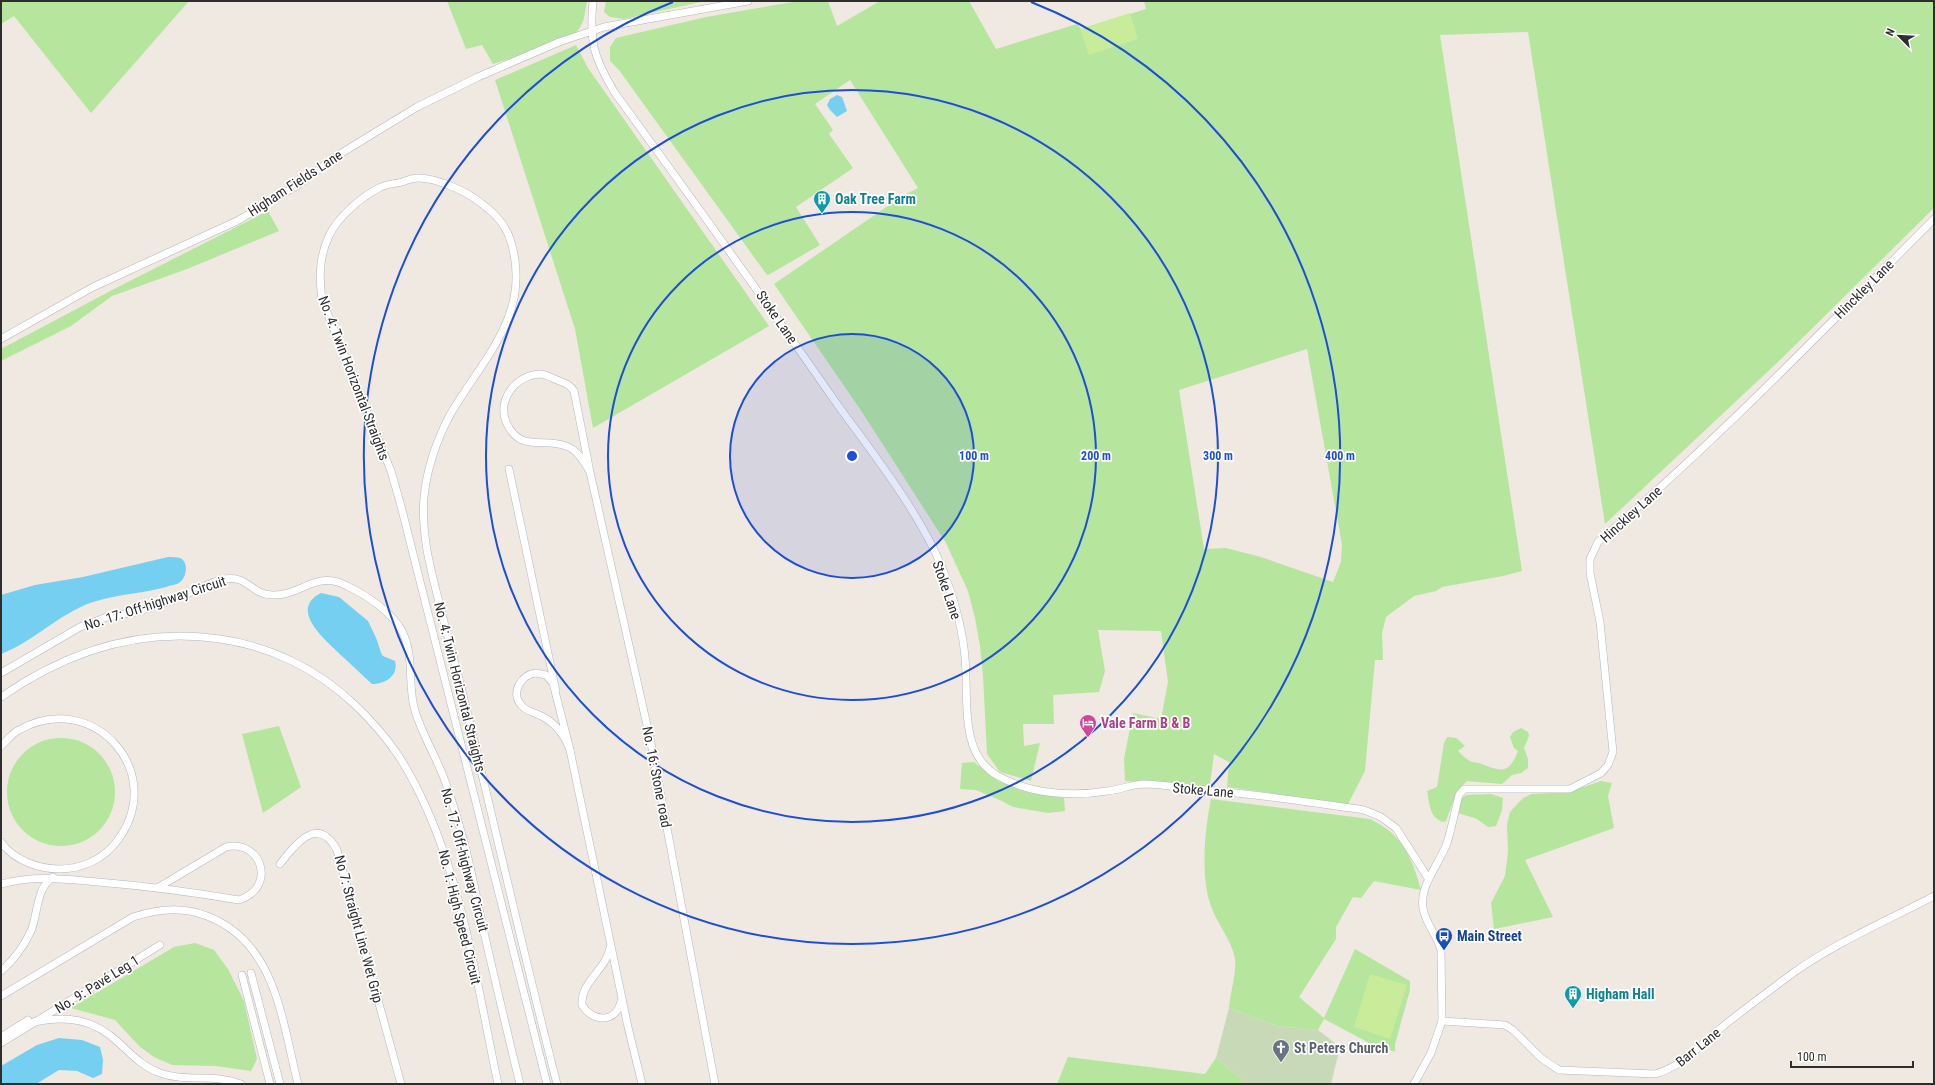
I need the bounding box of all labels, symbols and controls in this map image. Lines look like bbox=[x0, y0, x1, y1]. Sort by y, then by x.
north arrow bbox=[1879, 16, 1919, 56]
text: N bbox=[1883, 26, 1898, 38]
street label: Higham Fields Lane bbox=[245, 146, 345, 219]
building icon: Oak Tree Farm bbox=[812, 189, 832, 214]
place label: Oak Tree Farm bbox=[835, 191, 916, 207]
street label: Hinckley Lane bbox=[1831, 256, 1897, 322]
street label: Stoke Lane bbox=[753, 287, 801, 347]
street label: No. 4: Twin Horizontal Straights bbox=[315, 294, 393, 462]
centre of rings bbox=[845, 449, 859, 463]
text: 100 m bbox=[959, 449, 989, 463]
text: 200 m bbox=[1081, 449, 1111, 463]
text: 300 m bbox=[1203, 449, 1233, 463]
text: 400 m bbox=[1325, 449, 1355, 463]
street label: Hinckley Lane bbox=[1597, 482, 1665, 546]
street label: Stoke Lane bbox=[930, 559, 965, 622]
street label: No. 17: Off-highway Circuit bbox=[82, 573, 228, 633]
street label: No. 4: Twin Horizontal Straights bbox=[431, 600, 489, 774]
hotel icon: Vale Farm B & B bbox=[1078, 713, 1098, 738]
place label: Vale Farm B & B bbox=[1101, 715, 1191, 731]
street label: No. 16: Stone road bbox=[639, 725, 675, 829]
street label: Stoke Lane bbox=[1172, 779, 1234, 801]
street label: No. 17: Off-highway Circuit bbox=[438, 786, 492, 934]
street label: No. 1: High Speed Circuit bbox=[436, 848, 484, 986]
street label: No 7: Straight Line Wet Grip bbox=[332, 853, 386, 1005]
bus stop icon: Main Street bbox=[1434, 926, 1454, 951]
place label: Main Street bbox=[1457, 928, 1522, 944]
street label: No. 9: Pavé Leg 1 bbox=[52, 952, 142, 1016]
building icon: Higham Hall bbox=[1563, 984, 1583, 1009]
place label: Higham Hall bbox=[1586, 986, 1655, 1002]
street label: Barr Lane bbox=[1672, 1024, 1724, 1070]
church icon: St Peters Church bbox=[1271, 1038, 1291, 1063]
place label: St Peters Church bbox=[1294, 1040, 1389, 1056]
scale bar bbox=[1791, 1043, 1913, 1069]
text: 100 m bbox=[1797, 1050, 1827, 1064]

